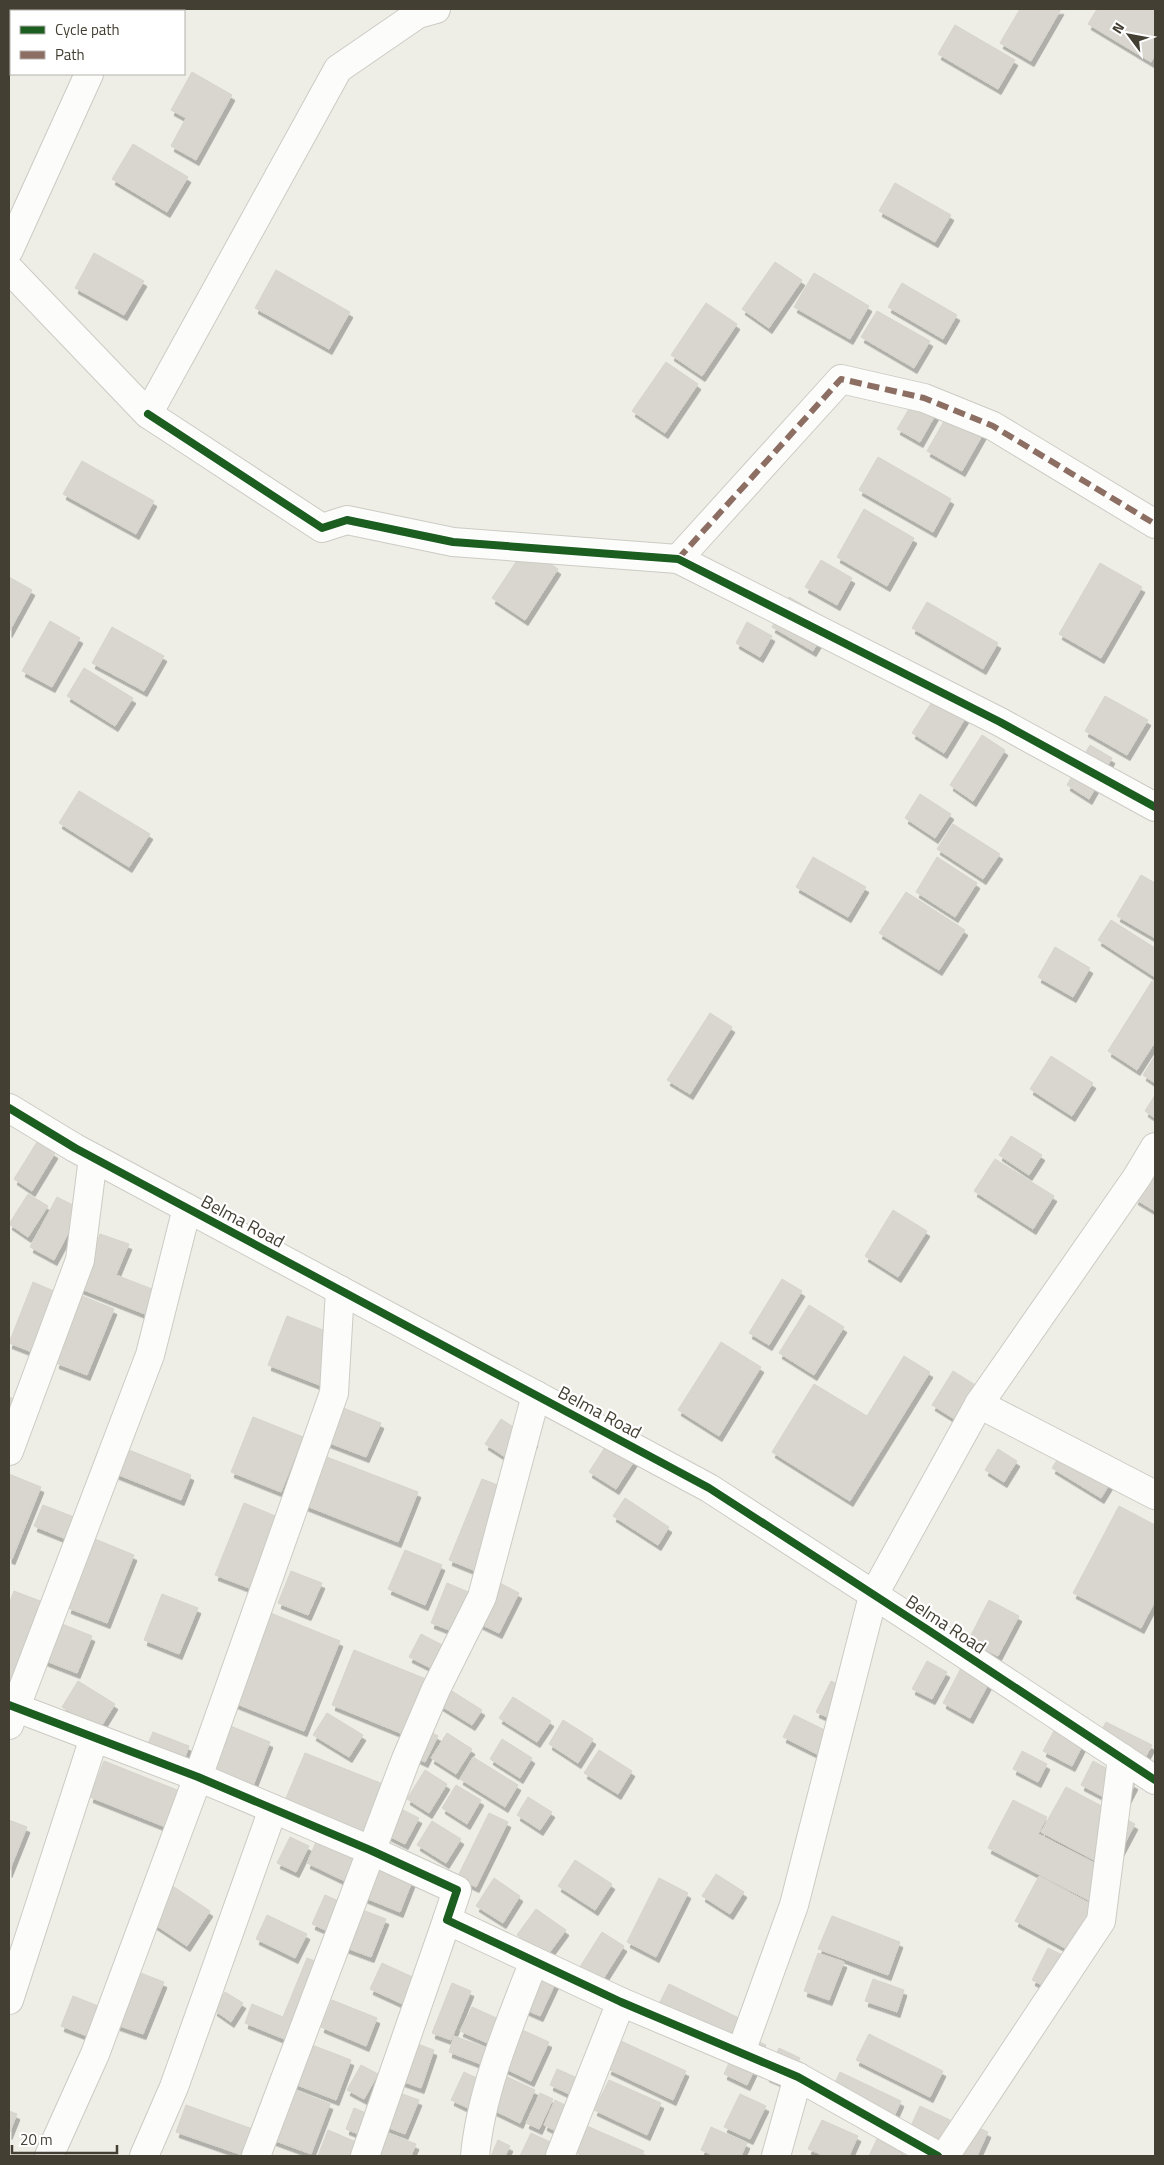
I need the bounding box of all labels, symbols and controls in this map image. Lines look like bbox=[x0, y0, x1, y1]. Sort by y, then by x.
legend bbox=[10, 10, 185, 75]
north arrow bbox=[1104, 10, 1154, 60]
text: Cycle path bbox=[55, 18, 120, 41]
text: N bbox=[1106, 18, 1129, 38]
text: Path bbox=[55, 43, 85, 66]
street label: Belma Road bbox=[196, 1188, 290, 1254]
street label: Belma Road bbox=[553, 1379, 647, 1445]
street label: Belma Road bbox=[900, 1588, 992, 1660]
scale bar bbox=[12, 2122, 118, 2154]
text: 20 m bbox=[20, 2128, 53, 2151]

